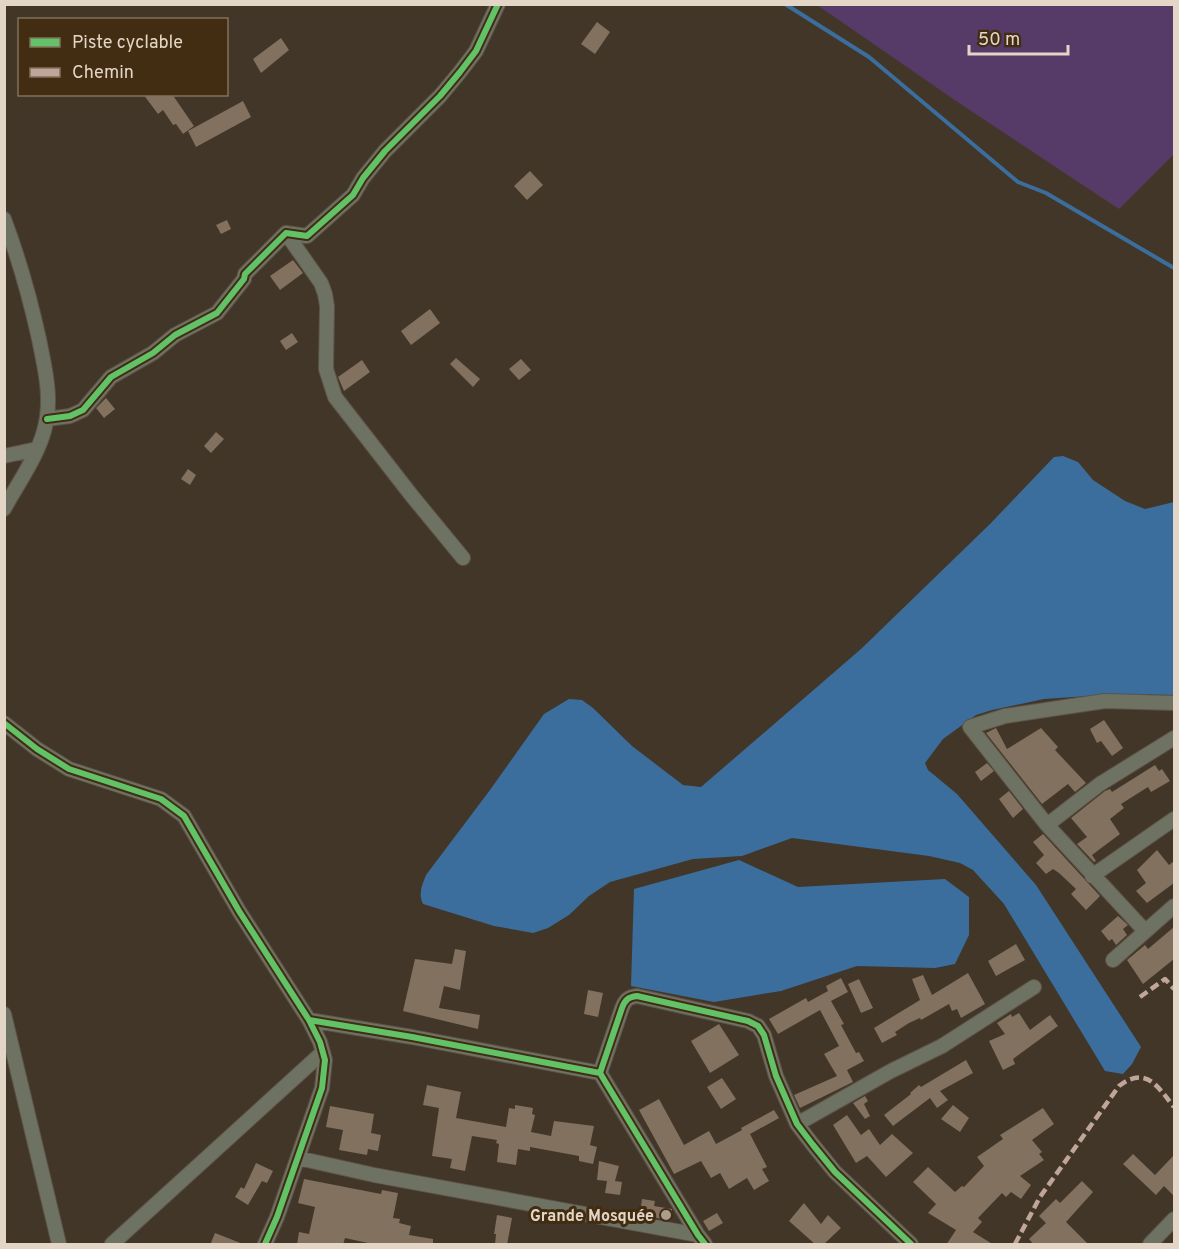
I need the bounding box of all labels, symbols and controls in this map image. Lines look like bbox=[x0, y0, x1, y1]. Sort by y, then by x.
legend bbox=[18, 18, 228, 96]
scale bar bbox=[969, 18, 1068, 56]
text: 50 m bbox=[978, 29, 1020, 52]
text: Piste cyclable bbox=[72, 32, 183, 55]
text: Chemin bbox=[72, 62, 134, 85]
place label: Grande Mosquée bbox=[530, 1207, 654, 1227]
marker: Grande Mosquée bbox=[659, 1208, 673, 1222]

